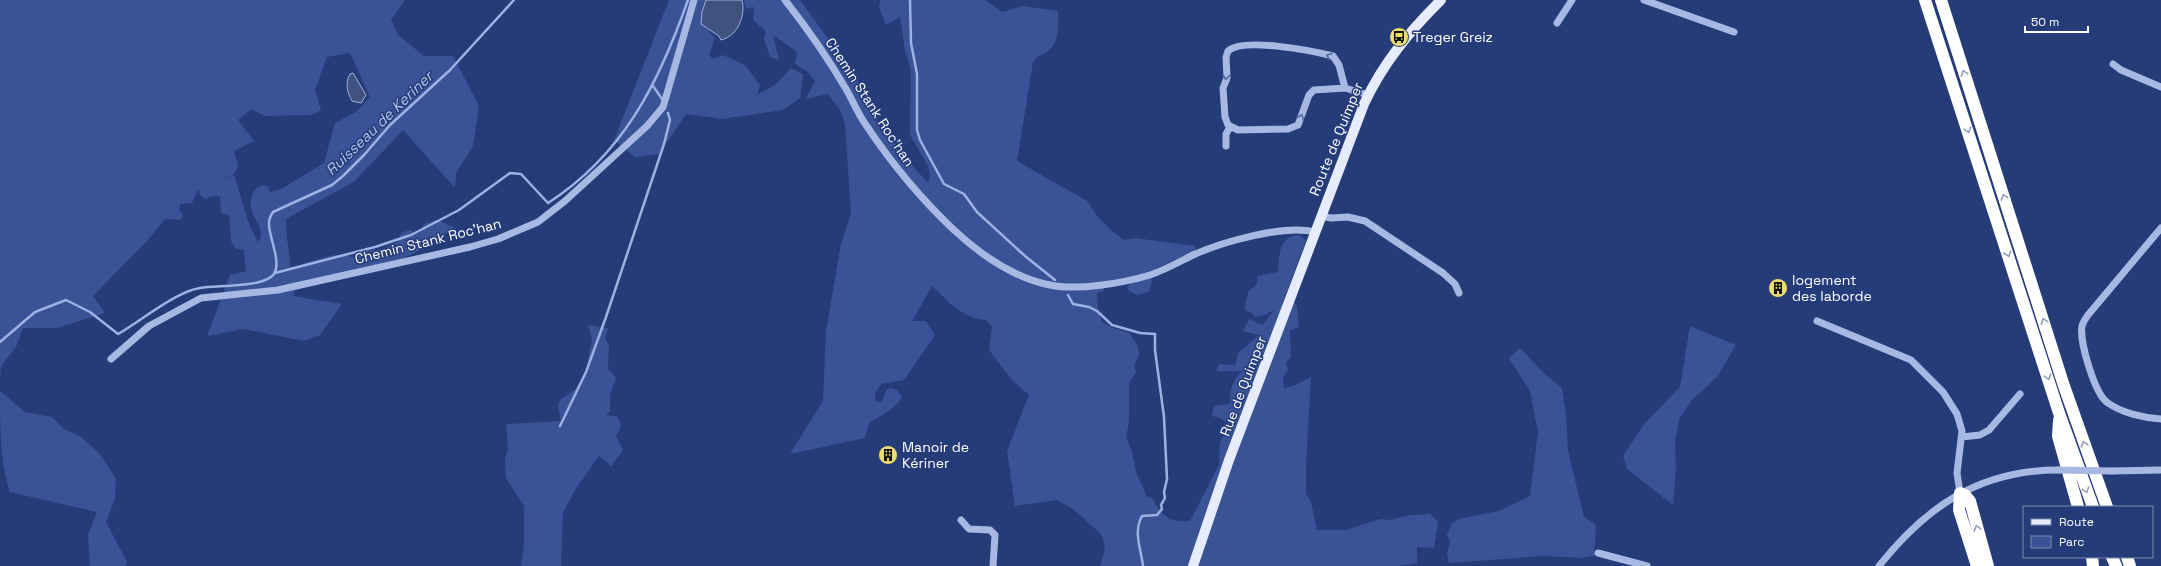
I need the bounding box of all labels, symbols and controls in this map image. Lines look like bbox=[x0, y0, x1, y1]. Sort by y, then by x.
scale bar bbox=[2025, 8, 2088, 34]
text: 50 m bbox=[2031, 14, 2059, 30]
bus stop icon: Treger Greiz bbox=[1388, 26, 1410, 48]
place label: Treger Greiz bbox=[1413, 28, 1493, 46]
street label: Chemin Stank Roc'han bbox=[822, 34, 918, 170]
one-way arrow bbox=[1326, 52, 1333, 60]
water label: Ruisseau de Keriner bbox=[321, 66, 438, 179]
one-way arrow bbox=[1960, 70, 1969, 77]
one-way arrow bbox=[1222, 73, 1231, 80]
street label: Route de Quimper bbox=[1305, 80, 1367, 198]
one-way arrow bbox=[1296, 114, 1304, 121]
one-way arrow bbox=[1963, 126, 1972, 133]
one-way arrow bbox=[2000, 193, 2009, 200]
street label: Chemin Stank Roc'han bbox=[353, 214, 503, 268]
one-way arrow bbox=[2003, 250, 2012, 257]
place label: logement des laborde bbox=[1792, 271, 1872, 305]
building icon: logement des laborde bbox=[1767, 277, 1789, 299]
one-way arrow bbox=[2040, 317, 2048, 324]
street label: Rue de Quimper bbox=[1216, 333, 1270, 439]
one-way arrow bbox=[2043, 374, 2052, 381]
place label: Manoir de Kériner bbox=[902, 438, 969, 472]
one-way arrow bbox=[2080, 441, 2089, 448]
building icon: Manoir de Kériner bbox=[877, 444, 899, 466]
one-way arrow bbox=[2082, 486, 2090, 493]
legend bbox=[2023, 506, 2153, 558]
text: Route bbox=[2059, 514, 2094, 530]
one-way arrow bbox=[1973, 525, 1982, 532]
text: Parc bbox=[2059, 534, 2084, 550]

